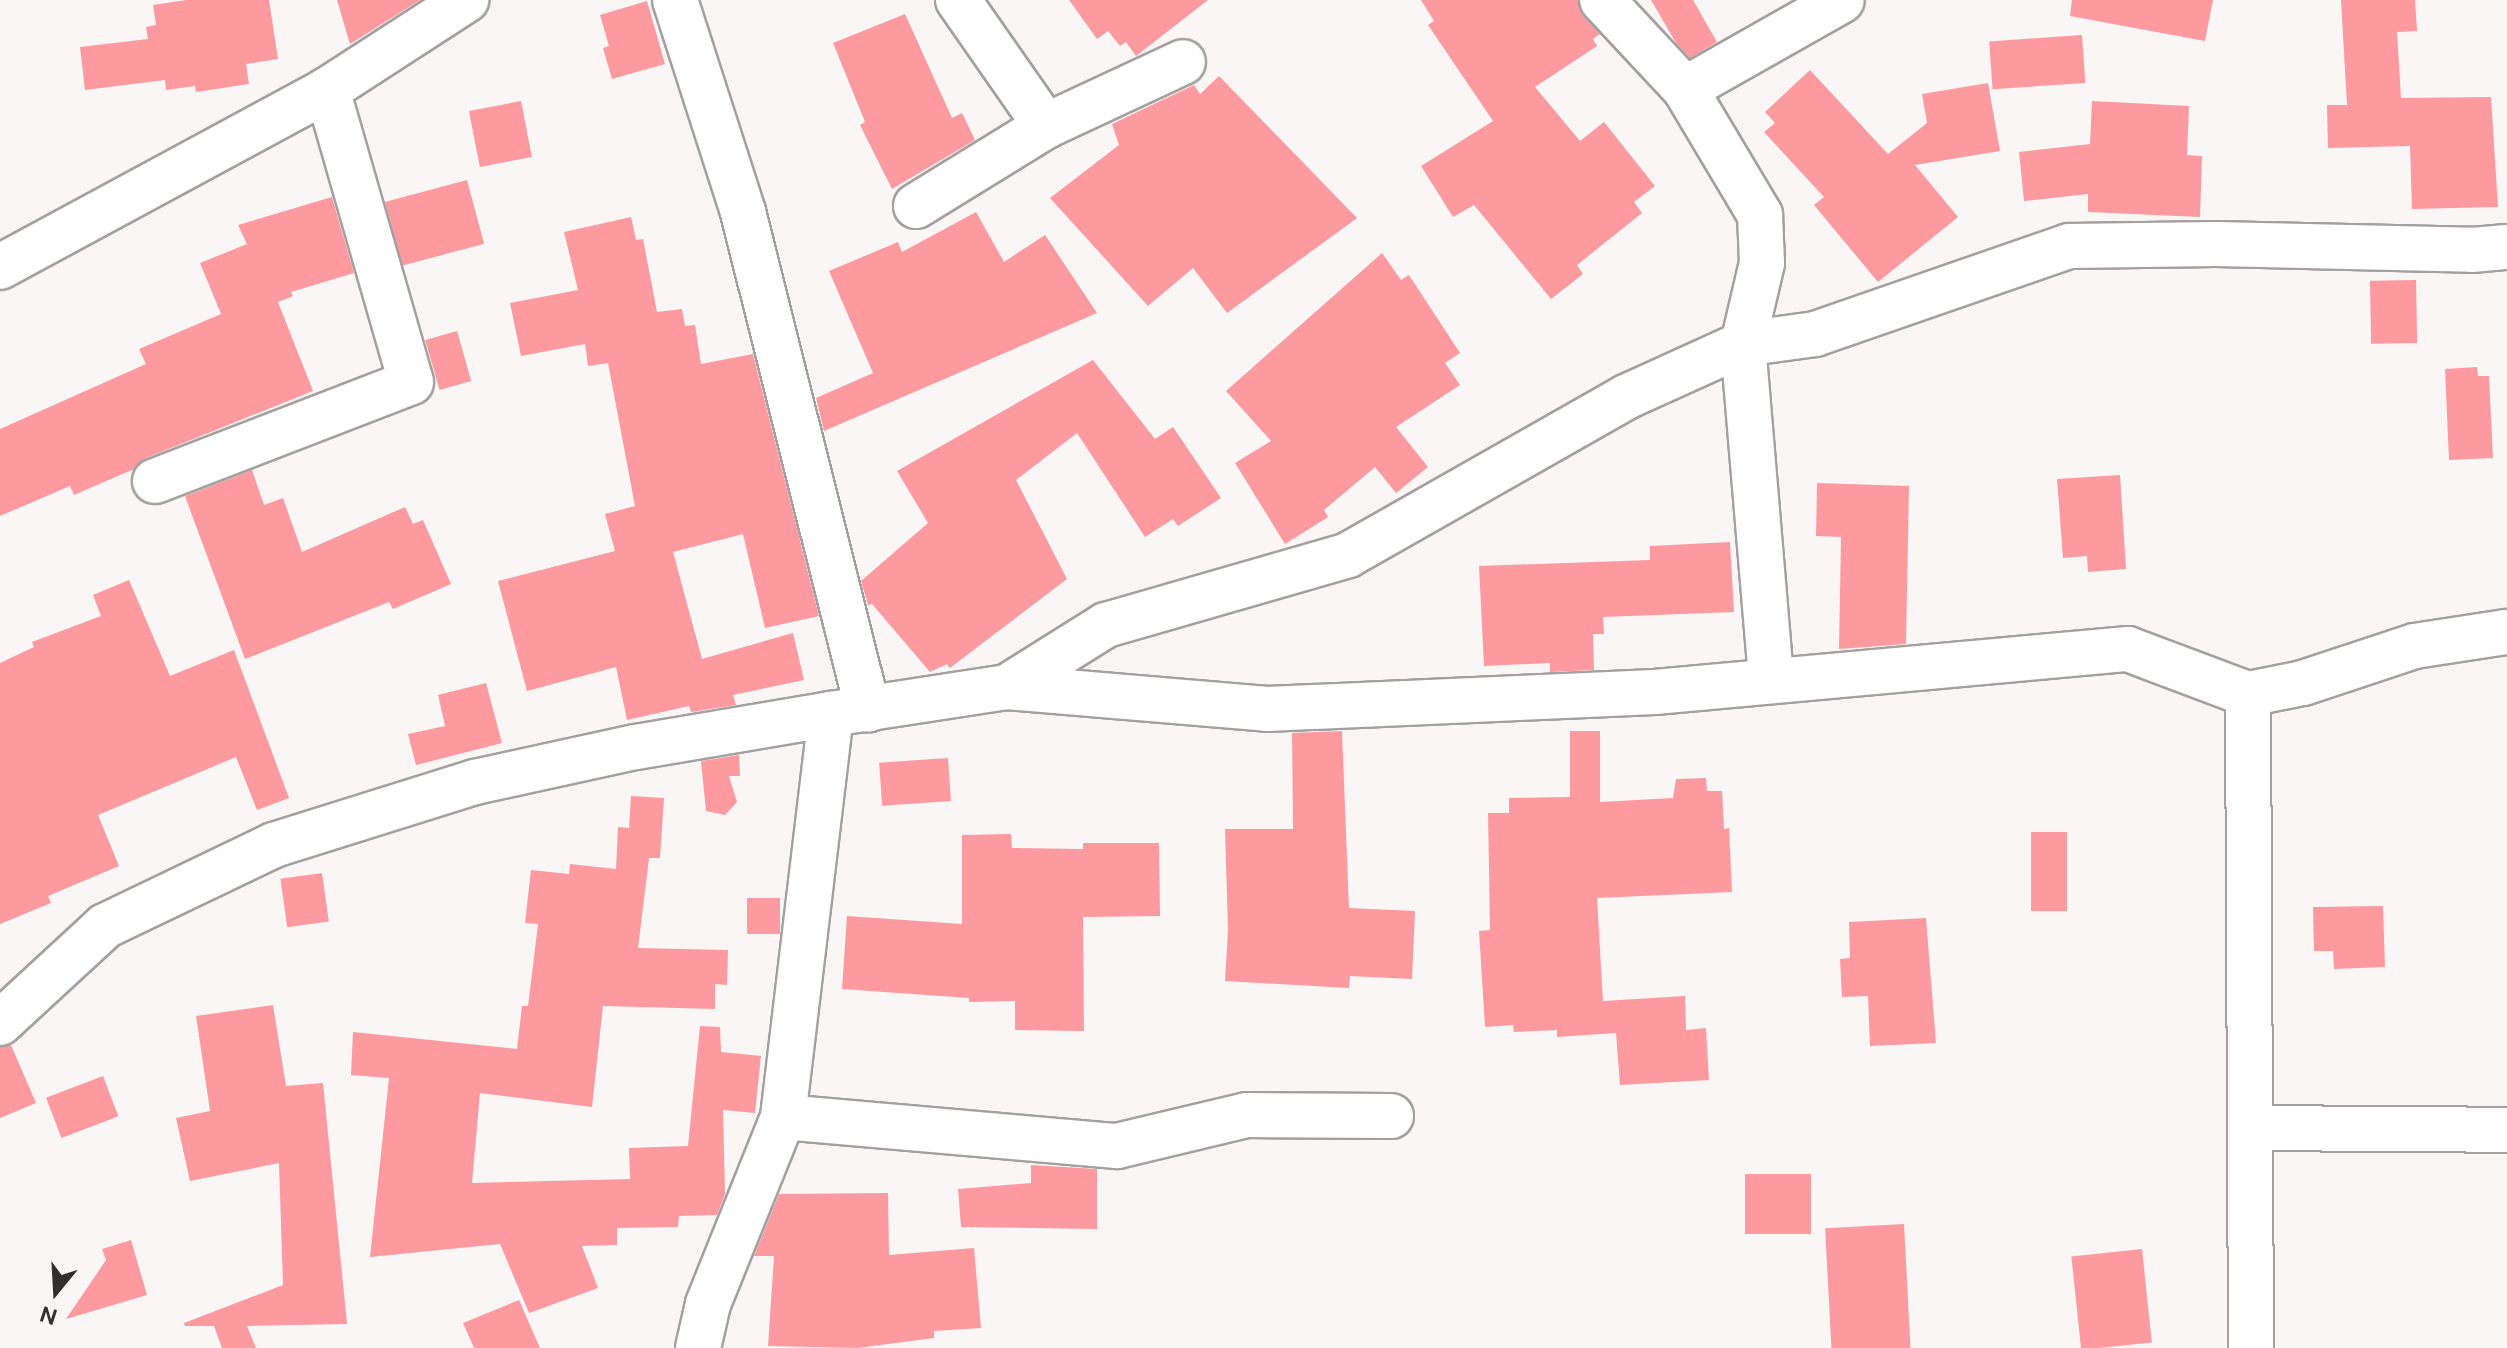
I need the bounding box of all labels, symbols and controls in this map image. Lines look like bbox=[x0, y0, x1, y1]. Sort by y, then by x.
north arrow bbox=[16, 1252, 96, 1332]
text: N bbox=[36, 1299, 61, 1332]

